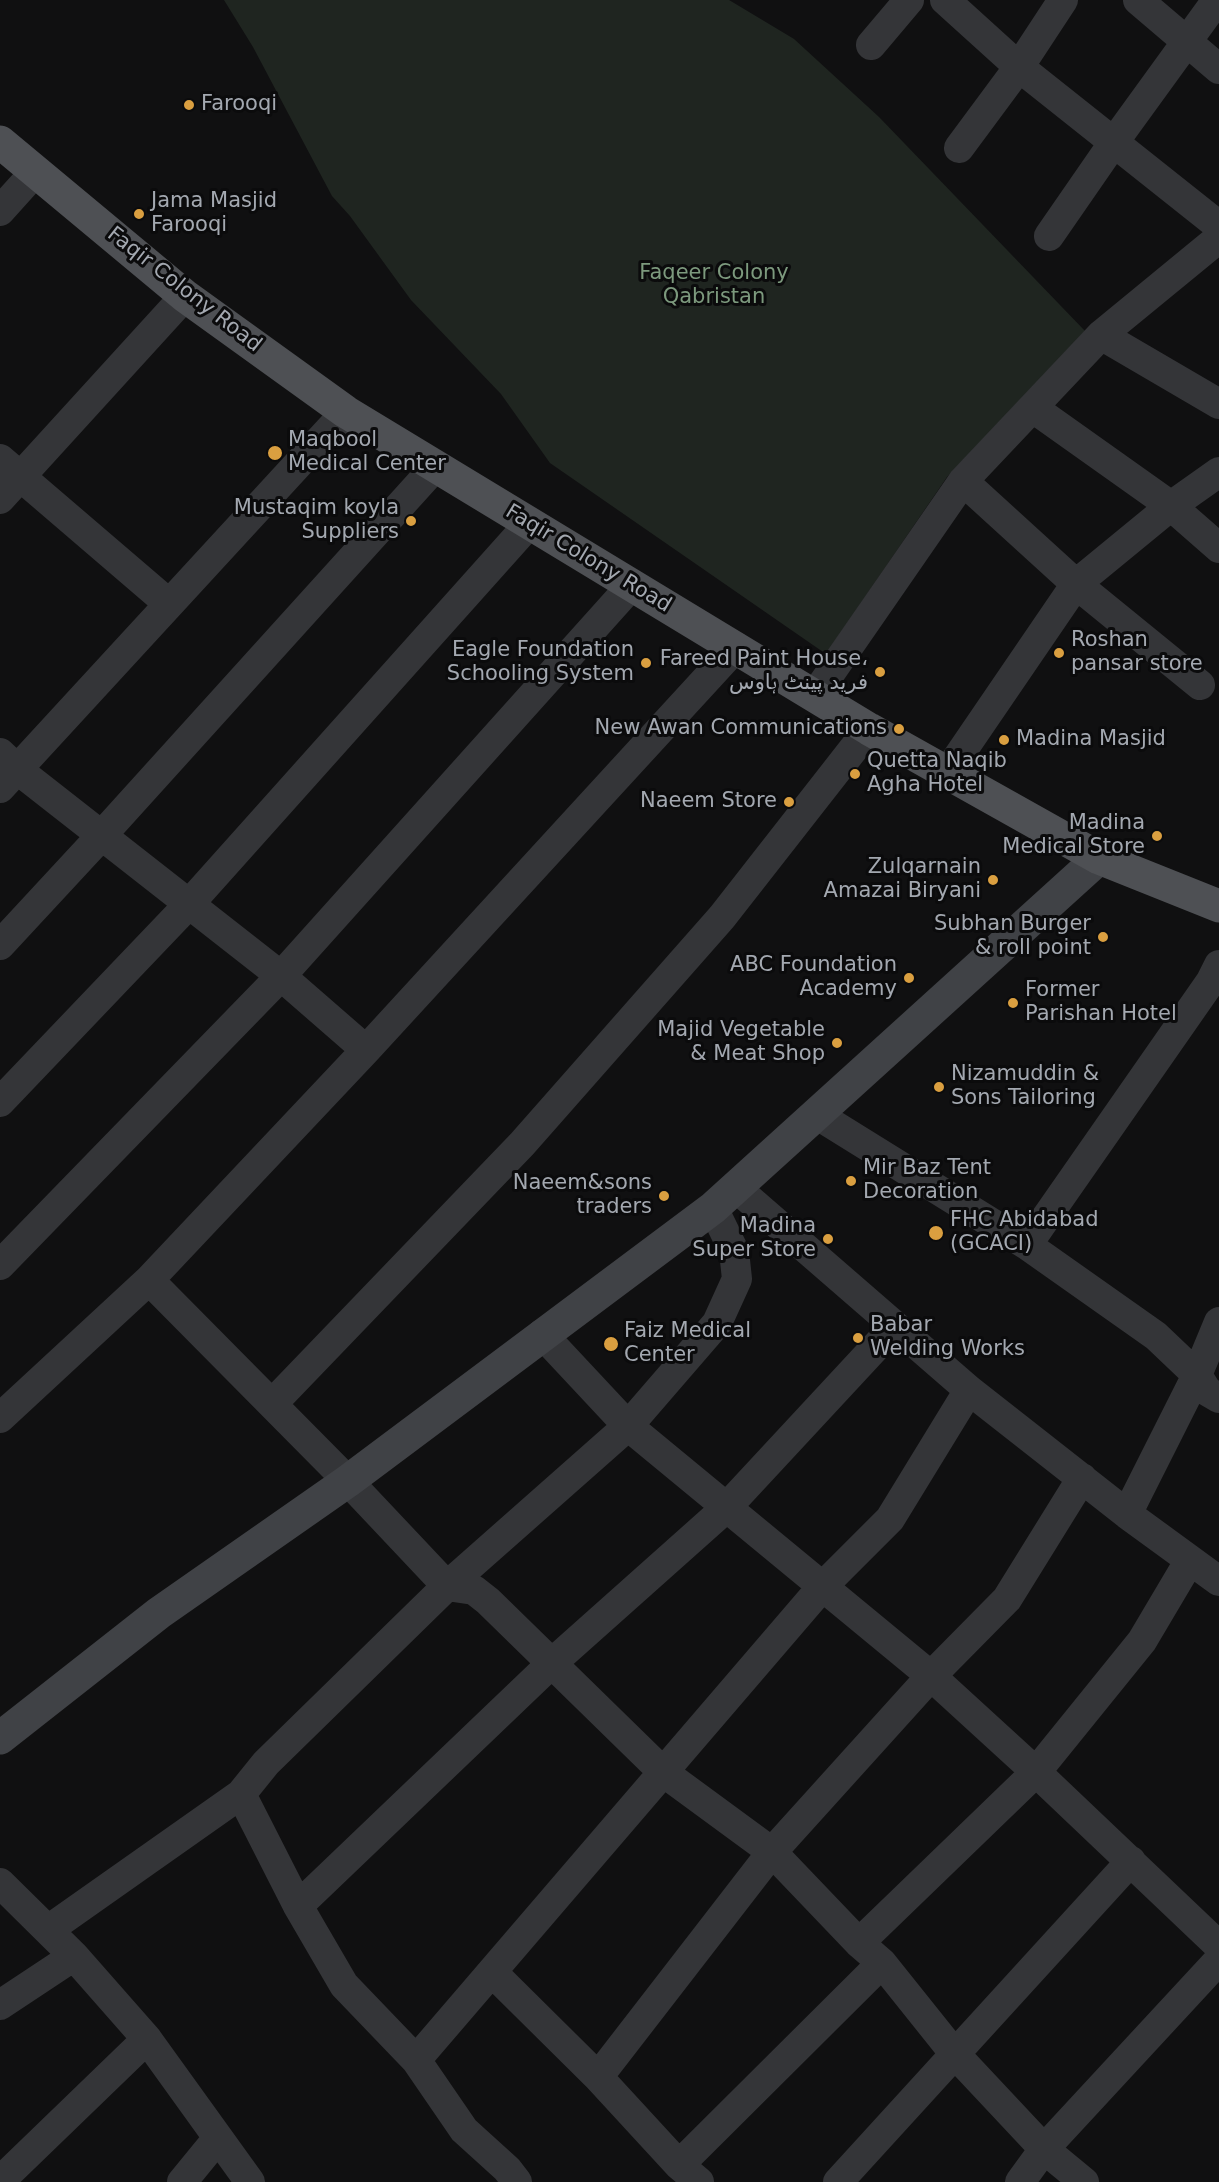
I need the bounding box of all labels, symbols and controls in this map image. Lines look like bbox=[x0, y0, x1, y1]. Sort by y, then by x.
place label: Farooqi bbox=[201, 92, 277, 118]
marker: Farooqi bbox=[182, 98, 196, 112]
place label: Jama Masjid Farooqi bbox=[151, 189, 277, 239]
marker: Jama Masjid Farooqi bbox=[132, 207, 146, 221]
street label: Faqir Colony Road bbox=[102, 222, 266, 358]
park label: Faqeer Colony Qabristan bbox=[639, 261, 789, 311]
place label: Maqbool Medical Center bbox=[288, 428, 446, 478]
marker: Maqbool Medical Center bbox=[266, 444, 284, 462]
place label: Mustaqim koyla Suppliers bbox=[234, 496, 399, 546]
street label: Faqir Colony Road bbox=[501, 500, 675, 618]
marker: Mustaqim koyla Suppliers bbox=[404, 514, 418, 528]
place label: Roshan pansar store bbox=[1071, 628, 1203, 678]
place label: Eagle Foundation Schooling System bbox=[447, 638, 634, 688]
marker: Roshan pansar store bbox=[1052, 646, 1066, 660]
place label: Fareed Paint House، فرید پینٹ ہاوس bbox=[660, 647, 868, 697]
marker: Eagle Foundation Schooling System bbox=[639, 656, 653, 670]
marker: Fareed Paint House، فرید پینٹ ہاوس bbox=[873, 665, 887, 679]
place label: New Awan Communications bbox=[595, 716, 887, 742]
marker: New Awan Communications bbox=[892, 722, 906, 736]
place label: Madina Masjid bbox=[1016, 727, 1166, 753]
marker: Madina Masjid bbox=[997, 733, 1011, 747]
place label: Quetta Naqib Agha Hotel bbox=[867, 749, 1007, 799]
marker: Quetta Naqib Agha Hotel bbox=[848, 767, 862, 781]
place label: Naeem Store bbox=[640, 789, 777, 815]
marker: Naeem Store bbox=[782, 795, 796, 809]
place label: Madina Medical Store bbox=[1002, 811, 1145, 861]
marker: Madina Medical Store bbox=[1150, 829, 1164, 843]
place label: Zulqarnain Amazai Biryani bbox=[824, 855, 981, 905]
marker: Zulqarnain Amazai Biryani bbox=[986, 873, 1000, 887]
place label: Subhan Burger & roll point bbox=[934, 912, 1091, 962]
marker: Subhan Burger & roll point bbox=[1096, 930, 1110, 944]
place label: ABC Foundation Academy bbox=[730, 953, 897, 1003]
marker: ABC Foundation Academy bbox=[902, 971, 916, 985]
place label: Former Parishan Hotel bbox=[1025, 978, 1177, 1028]
marker: Former Parishan Hotel bbox=[1006, 996, 1020, 1010]
place label: Majid Vegetable & Meat Shop bbox=[657, 1018, 825, 1068]
marker: Majid Vegetable & Meat Shop bbox=[830, 1036, 844, 1050]
place label: Nizamuddin & Sons Tailoring bbox=[951, 1062, 1099, 1112]
marker: Nizamuddin & Sons Tailoring bbox=[932, 1080, 946, 1094]
place label: Mir Baz Tent Decoration bbox=[863, 1156, 991, 1206]
place label: Naeem&sons traders bbox=[513, 1171, 652, 1221]
marker: Mir Baz Tent Decoration bbox=[844, 1174, 858, 1188]
marker: Naeem&sons traders bbox=[657, 1189, 671, 1203]
place label: FHC Abidabad (GCACI) bbox=[950, 1208, 1098, 1258]
place label: Madina Super Store bbox=[692, 1214, 816, 1264]
marker: FHC Abidabad (GCACI) bbox=[927, 1224, 945, 1242]
marker: Madina Super Store bbox=[821, 1232, 835, 1246]
place label: Babar Welding Works bbox=[870, 1313, 1025, 1363]
place label: Faiz Medical Center bbox=[624, 1319, 751, 1369]
marker: Babar Welding Works bbox=[851, 1331, 865, 1345]
marker: Faiz Medical Center bbox=[602, 1335, 620, 1353]

